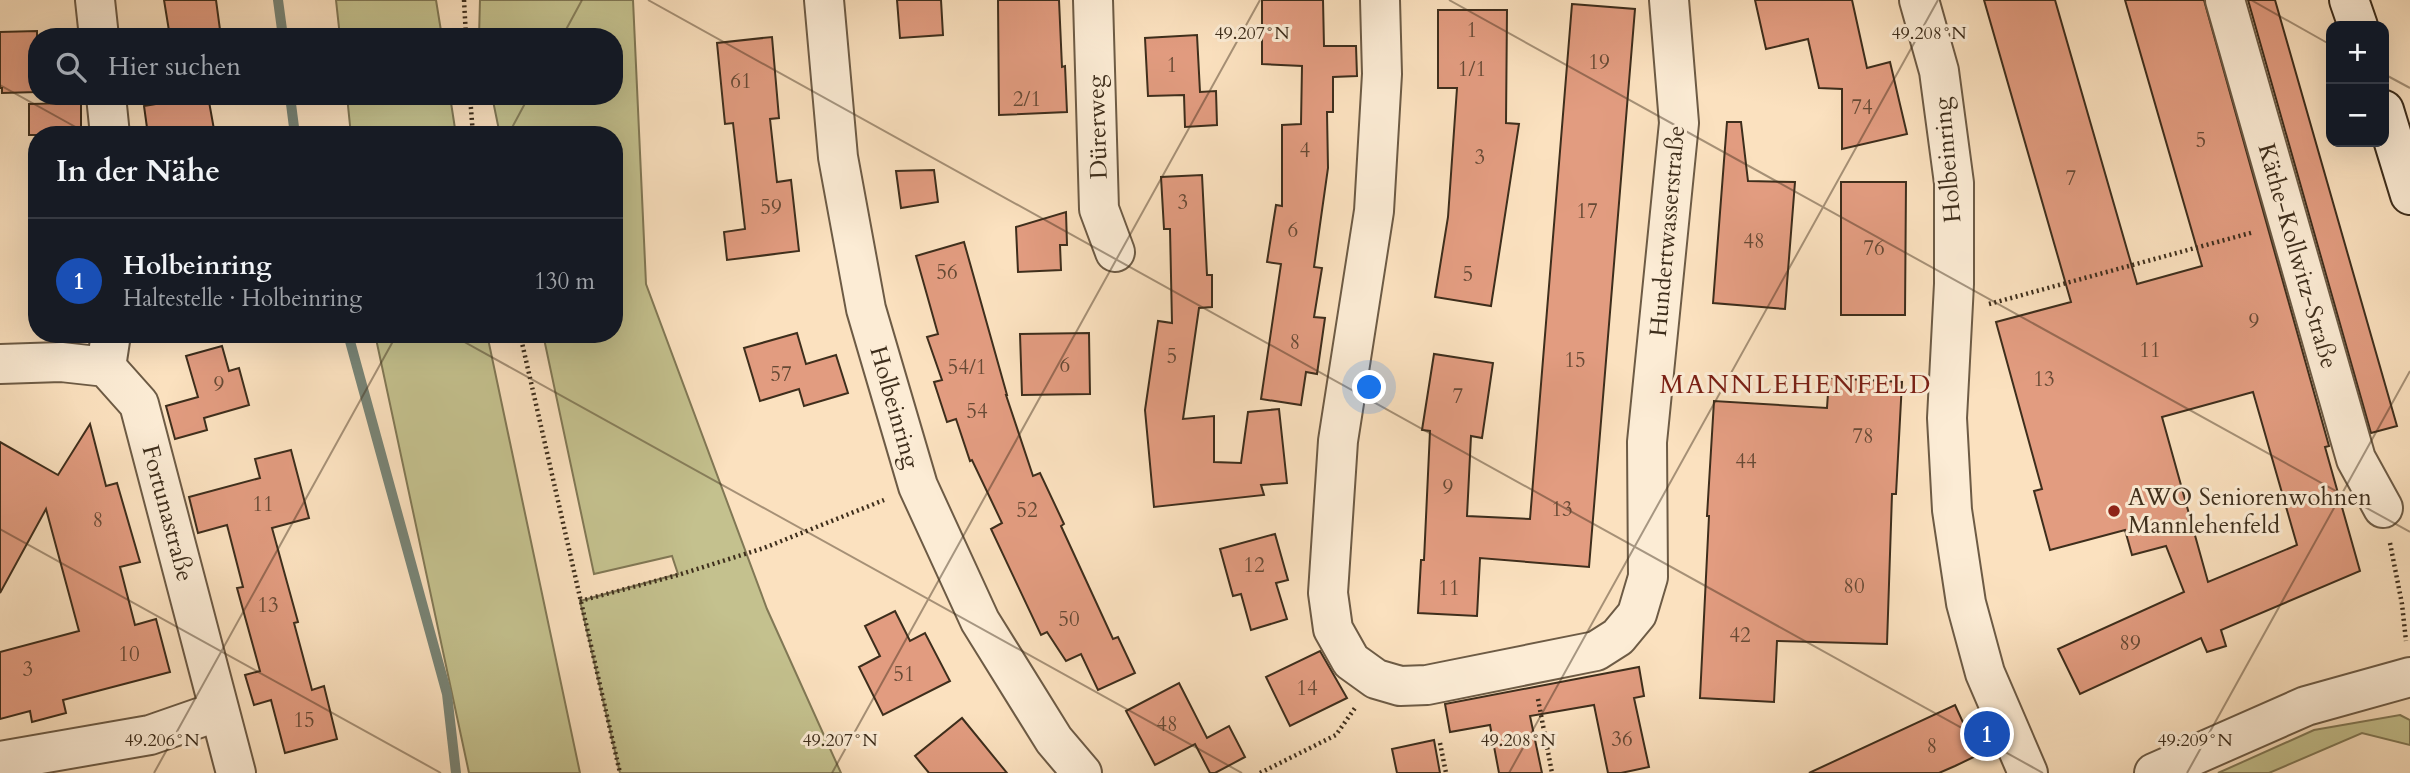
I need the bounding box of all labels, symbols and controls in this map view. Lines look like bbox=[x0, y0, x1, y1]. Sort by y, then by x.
house number: 1 bbox=[1467, 16, 1477, 45]
text: 49.207°N bbox=[1214, 21, 1290, 46]
text: 49.208°N bbox=[1891, 21, 1967, 46]
map controls bbox=[2326, 21, 2389, 147]
button: + bbox=[2326, 21, 2389, 84]
search box bbox=[28, 28, 623, 105]
icon: search bbox=[52, 48, 90, 86]
house number: 19 bbox=[1588, 48, 1610, 77]
text: Hier suchen bbox=[108, 49, 241, 84]
house number: 1 bbox=[1167, 51, 1177, 80]
house number: 1/1 bbox=[1458, 55, 1486, 84]
house number: 61 bbox=[730, 67, 752, 96]
street label: Dürerweg bbox=[1079, 74, 1116, 180]
button: − bbox=[2326, 84, 2389, 147]
house number: 2/1 bbox=[1013, 85, 1041, 114]
house number: 74 bbox=[1851, 93, 1873, 122]
street label: Holbeinring bbox=[1926, 95, 1969, 224]
street label: Hundertwasserstraße bbox=[1642, 124, 1693, 338]
house number: 5 bbox=[2196, 126, 2206, 155]
house number: 4 bbox=[1300, 136, 1311, 165]
street label: Käthe-Kollwitz-Straße bbox=[2250, 140, 2345, 373]
house number: 3 bbox=[1475, 143, 1485, 172]
text: In der Nähe bbox=[56, 151, 220, 192]
house number: 7 bbox=[2066, 164, 2077, 193]
house number: 3 bbox=[1178, 188, 1188, 217]
house number: 59 bbox=[760, 193, 782, 222]
house number: 17 bbox=[1576, 197, 1598, 226]
house number: 6 bbox=[1288, 216, 1298, 245]
house number: 48 bbox=[1743, 227, 1765, 256]
house number: 76 bbox=[1863, 234, 1885, 263]
text: Holbeinring bbox=[123, 248, 272, 283]
house number: 56 bbox=[936, 258, 958, 287]
house number: 5 bbox=[1463, 260, 1473, 289]
text: 1 bbox=[73, 266, 85, 297]
text: 130 m bbox=[534, 266, 595, 297]
text: Haltestelle · Holbeinring bbox=[123, 283, 362, 314]
house number: 9 bbox=[2249, 307, 2260, 336]
house number: 8 bbox=[1290, 328, 1300, 357]
house number: 11 bbox=[2139, 336, 2161, 365]
street label: Holbeinring bbox=[861, 342, 928, 473]
house number: 5 bbox=[1167, 342, 1177, 371]
house number: 15 bbox=[1564, 346, 1586, 375]
house number: 6 bbox=[1060, 351, 1070, 380]
house number: 54/1 bbox=[947, 353, 987, 382]
house number: 57 bbox=[770, 360, 792, 389]
house number: 13 bbox=[2033, 365, 2055, 394]
district label: MANNLEHENFELD bbox=[1660, 367, 1932, 402]
house number: 9 bbox=[214, 370, 225, 399]
your location bbox=[1352, 370, 1386, 404]
house number: 7 bbox=[1453, 382, 1464, 411]
house number: 54 bbox=[966, 397, 988, 426]
house number: 78 bbox=[1852, 422, 1874, 451]
street label: Fortunastraße bbox=[133, 441, 202, 585]
house number: 44 bbox=[1735, 447, 1757, 476]
house number: 9 bbox=[1443, 473, 1454, 502]
place label: AWO Seniorenwohnen Mannlehenfeld bbox=[2128, 481, 2372, 542]
house number: 11 bbox=[252, 490, 274, 519]
house number: 13 bbox=[1551, 495, 1573, 524]
house number: 52 bbox=[1016, 496, 1038, 525]
marker: AWO Seniorenwohnen Mannlehenfeld bbox=[2106, 503, 2122, 519]
house number: 8 bbox=[93, 506, 103, 535]
house number: 12 bbox=[1243, 551, 1265, 580]
house number: 80 bbox=[1843, 572, 1865, 601]
house number: 11 bbox=[1438, 574, 1460, 603]
house number: 13 bbox=[257, 591, 279, 620]
house number: 50 bbox=[1058, 605, 1080, 634]
house number: 42 bbox=[1729, 621, 1751, 650]
house number: 89 bbox=[2119, 629, 2141, 658]
house number: 10 bbox=[118, 640, 140, 669]
house number: 3 bbox=[23, 655, 33, 684]
house number: 51 bbox=[893, 660, 915, 689]
house number: 14 bbox=[1296, 674, 1318, 703]
house number: 15 bbox=[293, 706, 315, 735]
pin: 1 bbox=[1964, 708, 2010, 760]
house number: 48 bbox=[1156, 710, 1178, 739]
house number: 36 bbox=[1611, 725, 1633, 754]
text: 49.206°N bbox=[124, 728, 200, 753]
text: 49.207°N bbox=[802, 728, 878, 753]
text: 49.208°N bbox=[1480, 728, 1556, 753]
text: 49.209°N bbox=[2157, 728, 2233, 753]
house number: 8 bbox=[1927, 732, 1937, 761]

